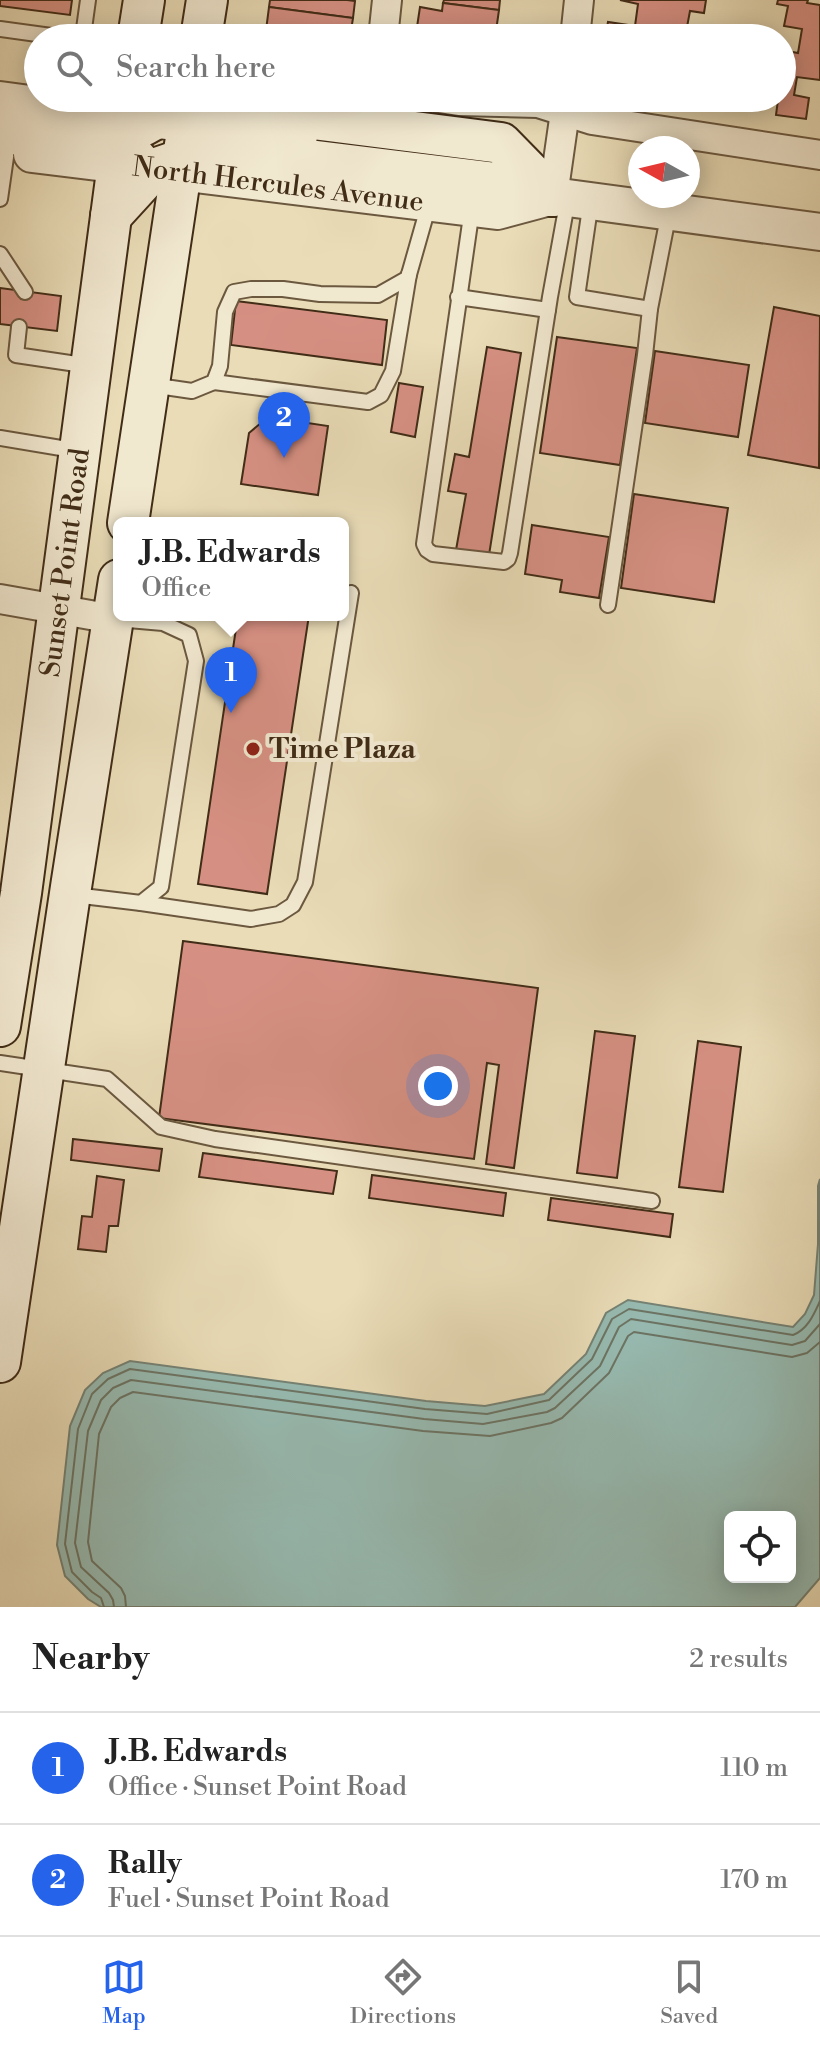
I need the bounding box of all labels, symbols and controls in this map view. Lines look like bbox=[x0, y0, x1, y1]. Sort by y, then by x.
search box bbox=[24, 24, 796, 112]
icon: search bbox=[52, 46, 96, 90]
text: Search here bbox=[116, 49, 276, 87]
north arrow bbox=[628, 136, 700, 208]
street label: North Hercules Avenue bbox=[131, 149, 426, 219]
pin: 2 bbox=[258, 392, 310, 458]
street label: Sunset Point Road bbox=[32, 446, 98, 679]
popup bbox=[113, 517, 349, 621]
text: J.B. Edwards bbox=[141, 534, 321, 572]
text: Office bbox=[141, 572, 211, 604]
pin: 1 bbox=[205, 647, 257, 713]
place label: Time Plaza bbox=[269, 732, 416, 767]
marker: Time Plaza bbox=[244, 740, 262, 758]
your location bbox=[418, 1066, 458, 1106]
map controls bbox=[724, 1511, 796, 1583]
button: locate bbox=[724, 1511, 796, 1583]
text: Nearby bbox=[32, 1638, 150, 1680]
text: 2 results bbox=[689, 1643, 788, 1675]
text: J.B. Edwards bbox=[108, 1733, 287, 1771]
text: 1 bbox=[52, 1752, 64, 1784]
text: 110 m bbox=[720, 1752, 788, 1784]
text: Office · Sunset Point Road bbox=[108, 1771, 407, 1803]
text: Rally bbox=[108, 1845, 182, 1883]
text: 2 bbox=[50, 1864, 66, 1896]
text: 170 m bbox=[720, 1864, 788, 1896]
text: Fuel · Sunset Point Road bbox=[108, 1883, 389, 1915]
tab: Map bbox=[102, 1955, 146, 2030]
tab: Directions bbox=[350, 1955, 456, 2030]
tab: Saved bbox=[660, 1955, 718, 2030]

